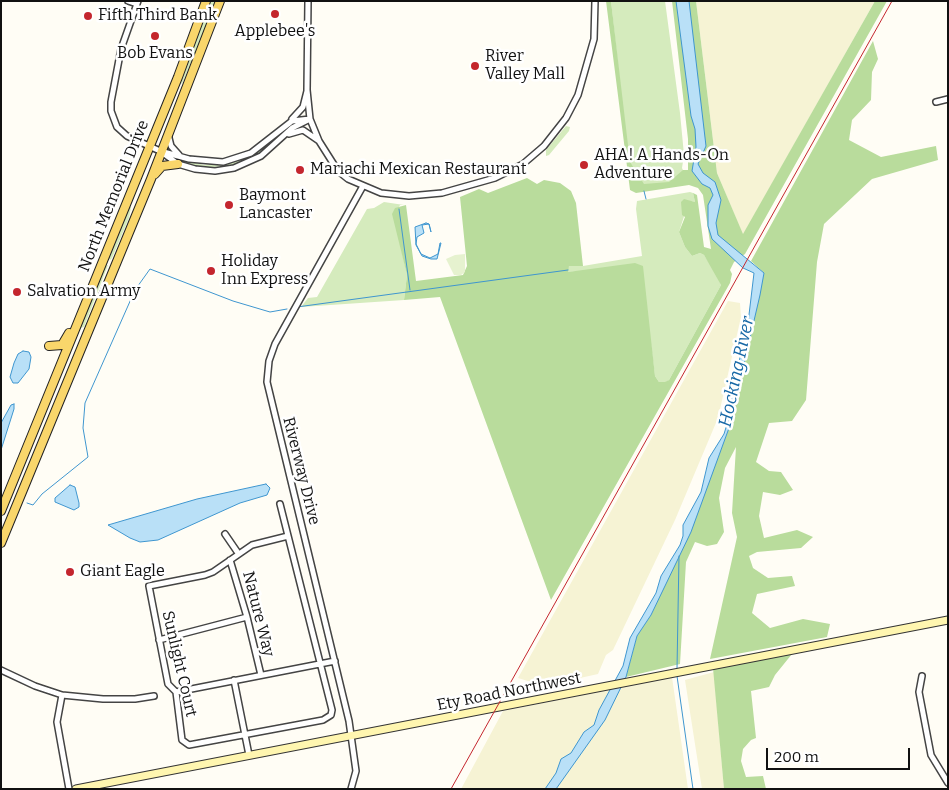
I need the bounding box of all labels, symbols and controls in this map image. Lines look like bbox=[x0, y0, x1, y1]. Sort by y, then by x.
place label: Fifth Third Bank bbox=[98, 6, 217, 26]
marker: Applebee's bbox=[269, 8, 281, 20]
marker: Fifth Third Bank bbox=[82, 10, 94, 22]
place label: Applebee's bbox=[235, 22, 315, 42]
marker: Bob Evans bbox=[149, 30, 161, 42]
place label: Bob Evans bbox=[117, 44, 193, 64]
place label: River Valley Mall bbox=[485, 47, 565, 85]
marker: River Valley Mall bbox=[469, 60, 481, 72]
street label: North Memorial Drive bbox=[75, 117, 153, 275]
place label: AHA! A Hands-On Adventure bbox=[594, 146, 729, 184]
marker: AHA! A Hands-On Adventure bbox=[578, 159, 590, 171]
place label: Mariachi Mexican Restaurant bbox=[310, 160, 526, 180]
marker: Mariachi Mexican Restaurant bbox=[294, 164, 306, 176]
place label: Baymont Lancaster bbox=[239, 186, 312, 224]
marker: Baymont Lancaster bbox=[223, 199, 235, 211]
place label: Holiday Inn Express bbox=[221, 252, 308, 290]
marker: Holiday Inn Express bbox=[205, 265, 217, 277]
place label: Salvation Army bbox=[27, 282, 140, 302]
marker: Salvation Army bbox=[11, 286, 23, 298]
water label: Hocking River bbox=[715, 315, 759, 429]
street label: Riverway Drive bbox=[278, 415, 324, 527]
place label: Giant Eagle bbox=[80, 562, 165, 582]
marker: Giant Eagle bbox=[64, 566, 76, 578]
street label: Nature Way bbox=[238, 569, 278, 659]
street label: Sunlight Court bbox=[157, 609, 201, 719]
street label: Ety Road Northwest bbox=[435, 669, 583, 715]
scale bar bbox=[769, 738, 913, 770]
text: 200 m bbox=[774, 748, 819, 766]

